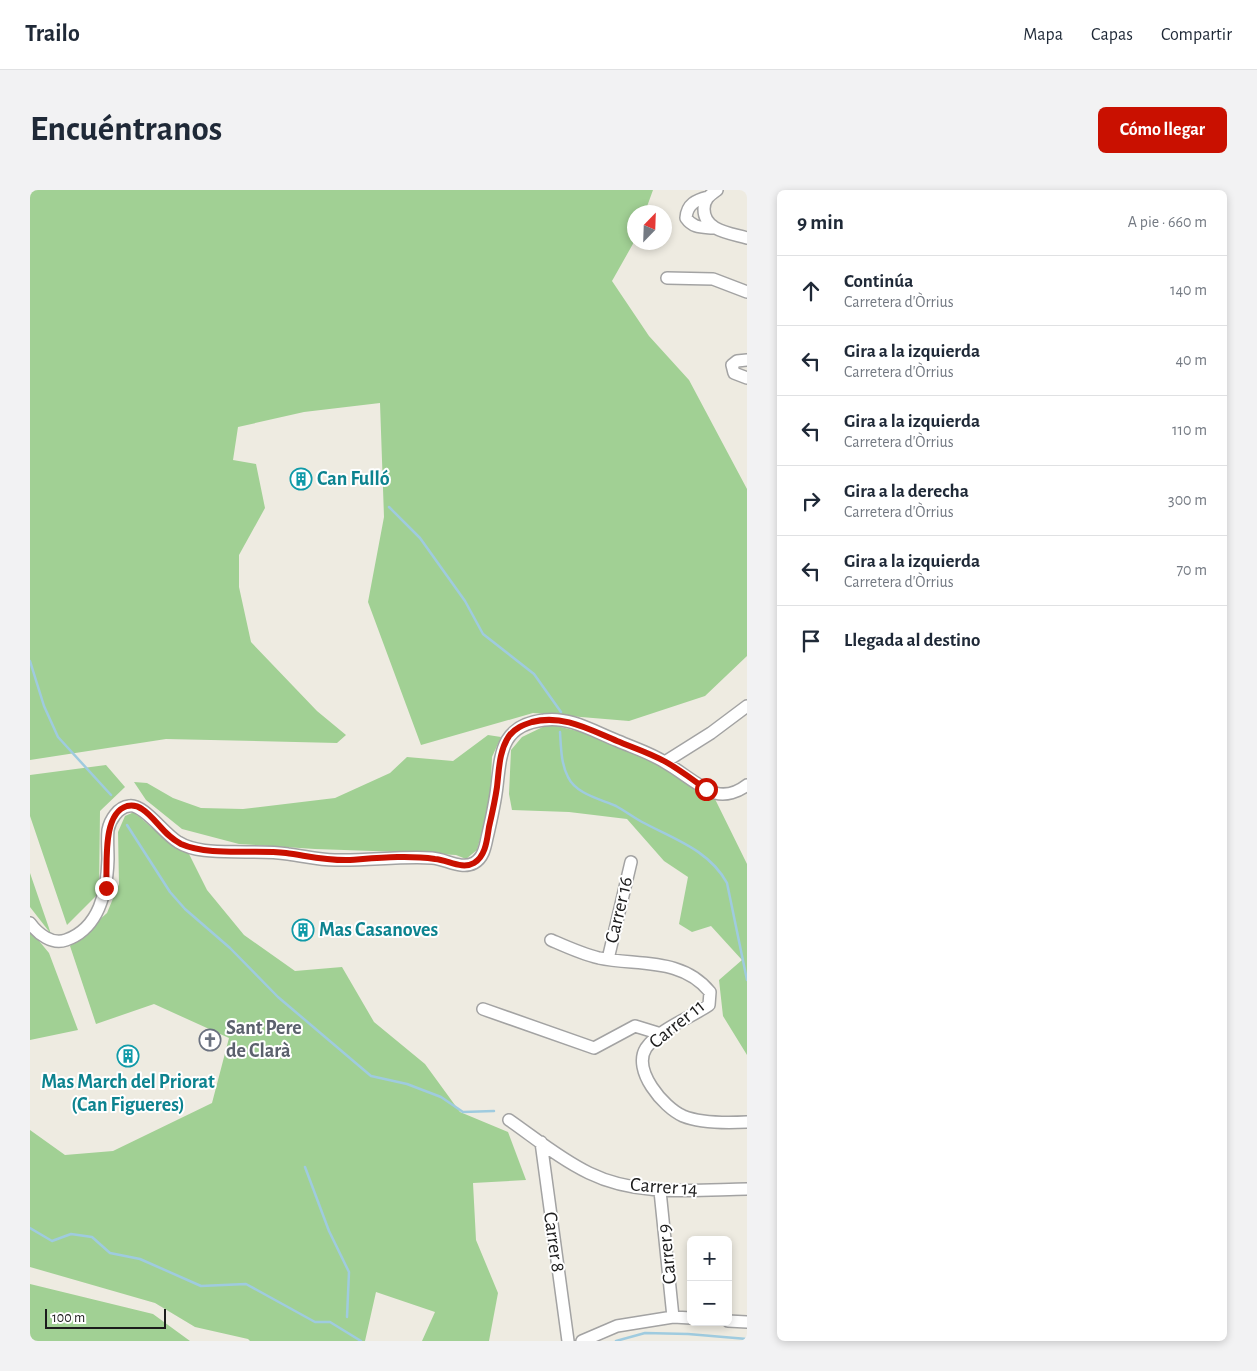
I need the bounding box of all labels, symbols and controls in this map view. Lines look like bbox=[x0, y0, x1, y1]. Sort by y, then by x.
text: Trailo bbox=[25, 22, 80, 46]
text: Mapa bbox=[1023, 26, 1063, 44]
text: Capas bbox=[1091, 26, 1133, 44]
text: Compartir bbox=[1161, 26, 1232, 44]
button: Cómo llegar bbox=[1098, 107, 1227, 153]
text: Encuéntranos bbox=[30, 112, 222, 147]
north arrow bbox=[627, 205, 672, 250]
text: 9 min bbox=[797, 212, 844, 233]
text: A pie · 660 m bbox=[1128, 214, 1207, 230]
text: Continúa bbox=[844, 272, 913, 291]
icon: ahead bbox=[797, 277, 825, 305]
text: 140 m bbox=[1170, 282, 1207, 298]
text: Carretera d'Òrrius bbox=[844, 294, 954, 310]
text: Gira a la izquierda bbox=[844, 342, 980, 361]
icon: left bbox=[797, 347, 825, 375]
text: 40 m bbox=[1175, 352, 1207, 368]
text: Carretera d'Òrrius bbox=[844, 364, 954, 380]
text: Gira a la izquierda bbox=[844, 412, 980, 431]
icon: left bbox=[797, 417, 825, 445]
text: 110 m bbox=[1172, 422, 1207, 438]
text: Carretera d'Òrrius bbox=[844, 434, 954, 450]
building icon: Can Fulló bbox=[289, 467, 313, 491]
place label: Can Fulló bbox=[317, 469, 390, 489]
text: Gira a la derecha bbox=[844, 482, 969, 501]
icon: right bbox=[797, 487, 825, 515]
text: 300 m bbox=[1168, 492, 1207, 508]
text: Carretera d'Òrrius bbox=[844, 504, 954, 520]
text: Gira a la izquierda bbox=[844, 552, 980, 571]
icon: left bbox=[797, 557, 825, 585]
text: 70 m bbox=[1176, 562, 1207, 578]
text: Carretera d'Òrrius bbox=[844, 574, 954, 590]
icon: arrive bbox=[797, 627, 825, 655]
text: Llegada al destino bbox=[844, 631, 981, 650]
route start bbox=[695, 778, 718, 801]
street label: Carrer 16 bbox=[602, 875, 636, 945]
route end bbox=[95, 877, 118, 900]
building icon: Mas Casanoves bbox=[291, 918, 315, 942]
place label: Mas Casanoves bbox=[319, 920, 439, 940]
street label: Carrer 11 bbox=[645, 996, 709, 1052]
place label: Sant Pere de Clarà bbox=[226, 1018, 302, 1061]
church icon: Sant Pere de Clarà bbox=[198, 1028, 222, 1052]
building icon: Mas March del Priorat (Can Figueres) bbox=[116, 1044, 140, 1068]
place label: Mas March del Priorat (Can Figueres) bbox=[41, 1072, 215, 1115]
street label: Carrer 14 bbox=[629, 1175, 699, 1199]
street label: Carrer 8 bbox=[540, 1210, 568, 1274]
street label: Carrer 9 bbox=[654, 1223, 680, 1285]
map controls bbox=[687, 1236, 732, 1326]
button: + bbox=[687, 1236, 732, 1281]
button: − bbox=[687, 1281, 732, 1326]
scale bar bbox=[45, 1306, 166, 1329]
text: 100 m bbox=[52, 1311, 85, 1325]

